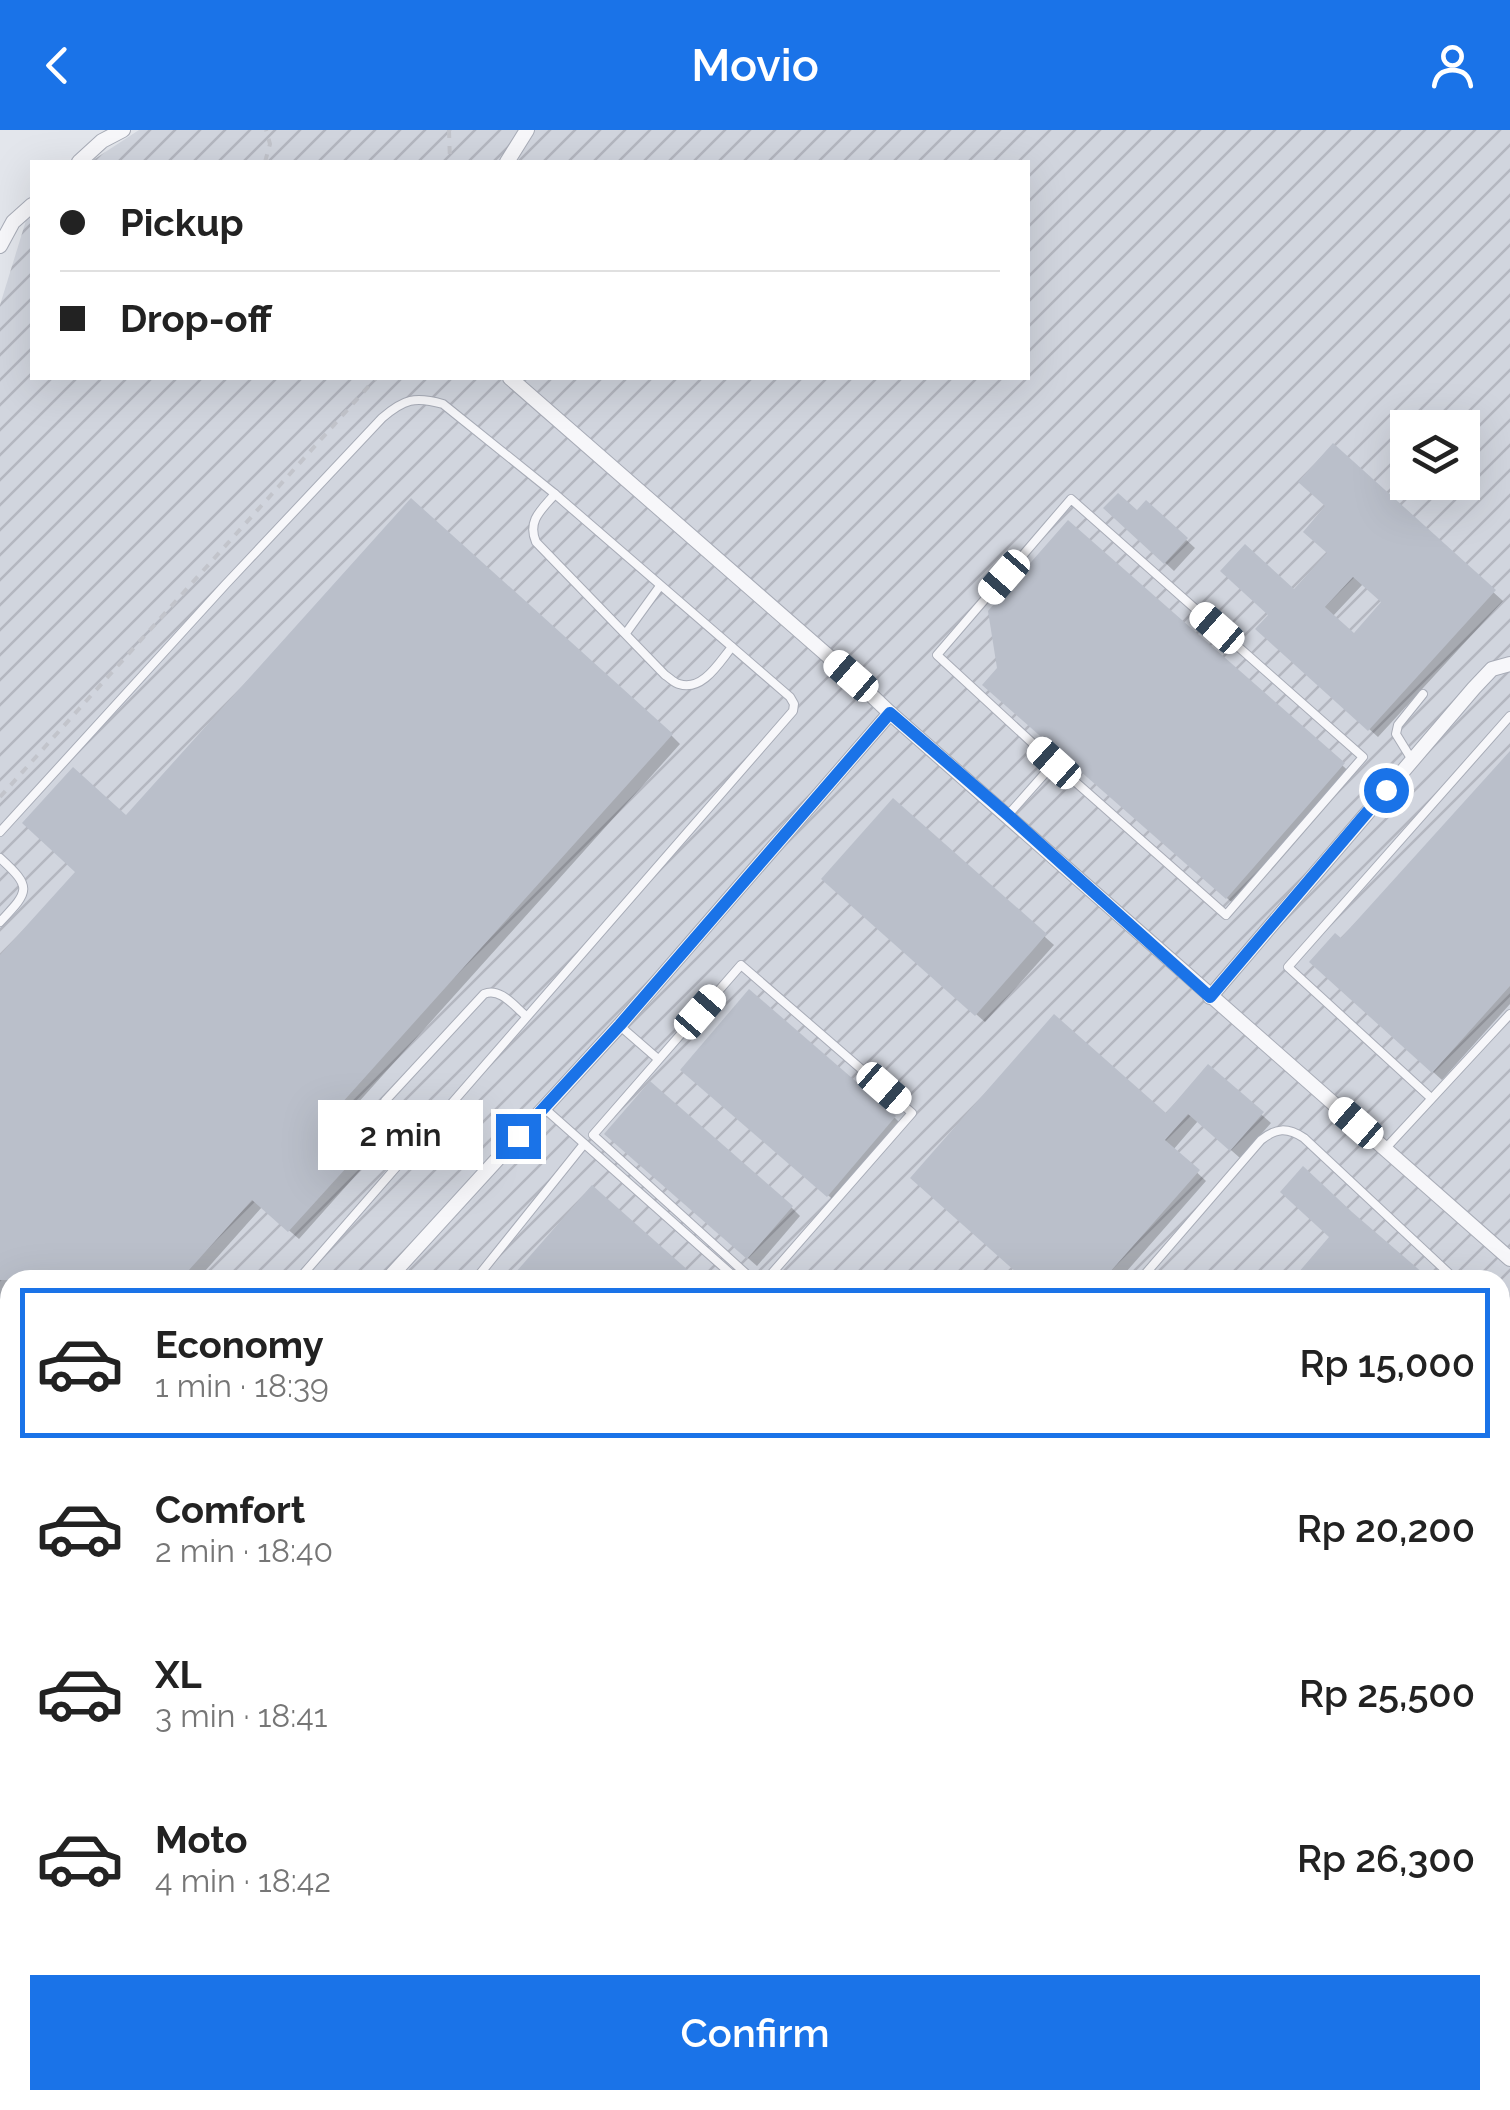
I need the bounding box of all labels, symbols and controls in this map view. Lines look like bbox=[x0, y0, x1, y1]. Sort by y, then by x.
icon: back bbox=[30, 38, 85, 93]
icon: person bbox=[1425, 38, 1480, 93]
text: Movio bbox=[691, 39, 819, 92]
text: Pickup bbox=[120, 200, 244, 245]
text: Drop-off bbox=[120, 296, 272, 341]
map controls bbox=[1390, 410, 1480, 500]
button: layers bbox=[1390, 410, 1480, 500]
car bbox=[973, 545, 1035, 609]
car bbox=[1185, 597, 1249, 659]
car bbox=[819, 645, 883, 707]
car bbox=[1022, 732, 1086, 794]
route start bbox=[1364, 768, 1409, 813]
car bbox=[669, 980, 731, 1044]
car bbox=[852, 1057, 916, 1119]
car bbox=[1324, 1092, 1388, 1154]
callout: 2 min bbox=[318, 1101, 483, 1171]
route end bbox=[496, 1114, 541, 1159]
text: 2 min bbox=[360, 1116, 441, 1153]
icon: car bbox=[35, 1318, 125, 1408]
text: Economy bbox=[155, 1322, 324, 1367]
text: Rp 15,000 bbox=[1300, 1341, 1475, 1386]
text: 1 min · 18:39 bbox=[155, 1367, 329, 1404]
icon: car bbox=[35, 1483, 125, 1573]
text: Comfort bbox=[155, 1487, 305, 1532]
text: Rp 20,200 bbox=[1297, 1506, 1475, 1551]
text: 2 min · 18:40 bbox=[155, 1532, 333, 1569]
icon: car bbox=[35, 1648, 125, 1738]
text: XL bbox=[155, 1652, 202, 1697]
text: Rp 25,500 bbox=[1299, 1671, 1475, 1716]
text: 3 min · 18:41 bbox=[155, 1697, 328, 1734]
icon: car bbox=[35, 1813, 125, 1903]
text: Moto bbox=[155, 1817, 248, 1862]
text: Rp 26,300 bbox=[1297, 1836, 1475, 1881]
text: 4 min · 18:42 bbox=[155, 1862, 331, 1899]
button: Confirm bbox=[30, 1975, 1480, 2090]

